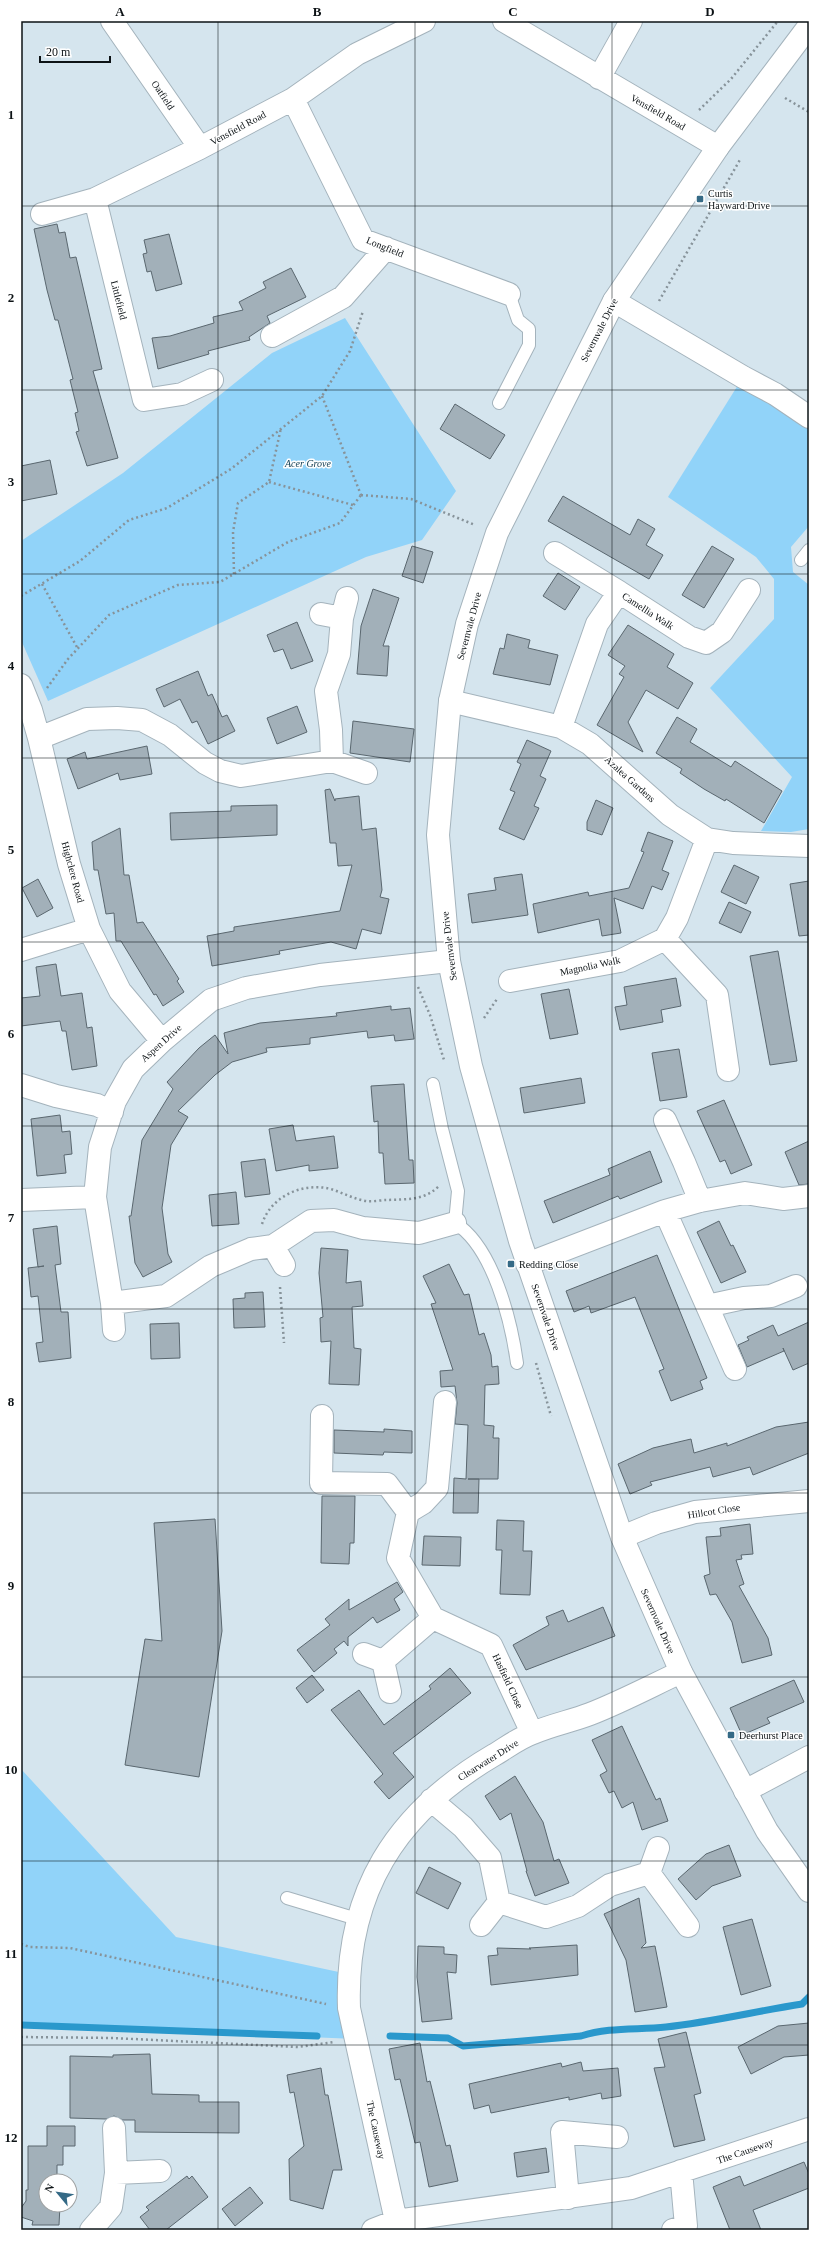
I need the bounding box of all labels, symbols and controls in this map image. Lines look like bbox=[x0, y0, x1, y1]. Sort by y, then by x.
text: A bbox=[115, 4, 125, 19]
text: B bbox=[313, 4, 322, 19]
text: C bbox=[508, 4, 518, 19]
text: D bbox=[705, 4, 715, 19]
scale bar bbox=[40, 38, 110, 64]
text: 20 m bbox=[46, 45, 71, 59]
street label: Oatfield bbox=[149, 78, 177, 112]
street label: Vensfield Road bbox=[629, 92, 687, 132]
text: 1 bbox=[8, 107, 14, 122]
street label: Vensfield Road bbox=[208, 109, 268, 147]
place label: Curtis Hayward Drive bbox=[708, 188, 770, 211]
marker: Curtis Hayward Drive bbox=[695, 194, 705, 204]
street label: Longfield bbox=[365, 235, 405, 259]
street label: Littlefield bbox=[109, 279, 129, 321]
text: 2 bbox=[8, 290, 14, 305]
street label: Severnvale Drive bbox=[578, 296, 620, 364]
park label: Acer Grove bbox=[284, 458, 332, 469]
text: 3 bbox=[8, 474, 15, 489]
street label: Severnvale Drive bbox=[455, 590, 483, 661]
street label: Camellia Walk bbox=[620, 590, 676, 632]
text: 4 bbox=[8, 658, 15, 673]
street label: Azalea Gardens bbox=[603, 754, 657, 804]
street label: Highclere Road bbox=[60, 840, 86, 904]
text: 5 bbox=[8, 842, 15, 857]
street label: Severnvale Drive bbox=[439, 910, 459, 981]
street label: Magnolia Walk bbox=[559, 954, 621, 978]
street label: Aspen Drive bbox=[138, 1022, 184, 1064]
text: 6 bbox=[8, 1026, 15, 1041]
text: 7 bbox=[8, 1210, 15, 1225]
marker: Redding Close bbox=[506, 1259, 516, 1269]
place label: Redding Close bbox=[519, 1259, 579, 1270]
street label: Severnvale Drive bbox=[529, 1282, 563, 1352]
text: 8 bbox=[8, 1394, 15, 1409]
street label: Hillcot Close bbox=[687, 1501, 742, 1521]
text: 9 bbox=[8, 1578, 15, 1593]
street label: Severnvale Drive bbox=[639, 1587, 677, 1656]
street label: Hasfield Close bbox=[491, 1652, 526, 1711]
marker: Deerhurst Place bbox=[726, 1730, 736, 1740]
place label: Deerhurst Place bbox=[739, 1730, 803, 1741]
street label: Clearwater Drive bbox=[456, 1737, 521, 1783]
text: 10 bbox=[5, 1762, 18, 1777]
text: 11 bbox=[5, 1946, 17, 1961]
street label: The Causeway bbox=[364, 2100, 388, 2160]
text: 12 bbox=[5, 2130, 18, 2145]
street label: The Causeway bbox=[715, 2136, 775, 2166]
north arrow bbox=[38, 2173, 78, 2213]
text: N bbox=[42, 2182, 56, 2195]

